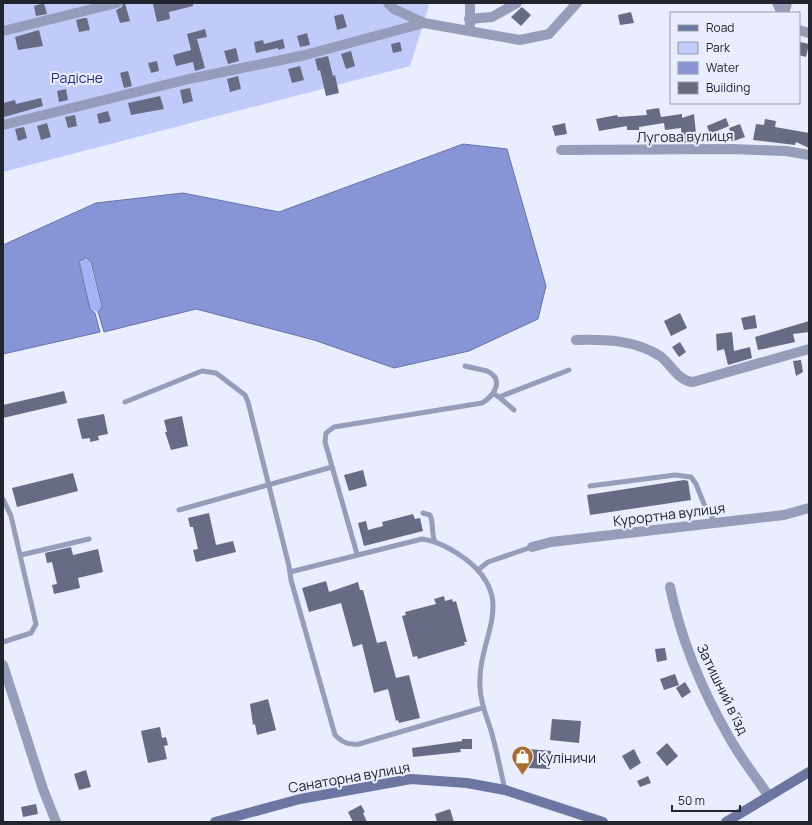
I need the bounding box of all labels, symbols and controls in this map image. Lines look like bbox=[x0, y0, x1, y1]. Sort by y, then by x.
legend bbox=[670, 12, 800, 104]
text: Road bbox=[706, 19, 734, 36]
text: Park bbox=[706, 39, 731, 56]
text: Water bbox=[706, 59, 740, 76]
park label: Радісне bbox=[51, 68, 103, 87]
text: Building bbox=[706, 79, 750, 96]
street label: Лугова вулиця bbox=[636, 126, 734, 146]
street label: Курортна вулиця bbox=[612, 498, 726, 530]
street label: Затишний в’їзд bbox=[693, 641, 753, 737]
shop icon: Куліничи bbox=[510, 744, 536, 777]
place label: Куліничи bbox=[538, 748, 596, 767]
street label: Санаторна вулиця bbox=[287, 757, 411, 797]
scale bar bbox=[672, 787, 740, 813]
text: 50 m bbox=[678, 792, 705, 809]

